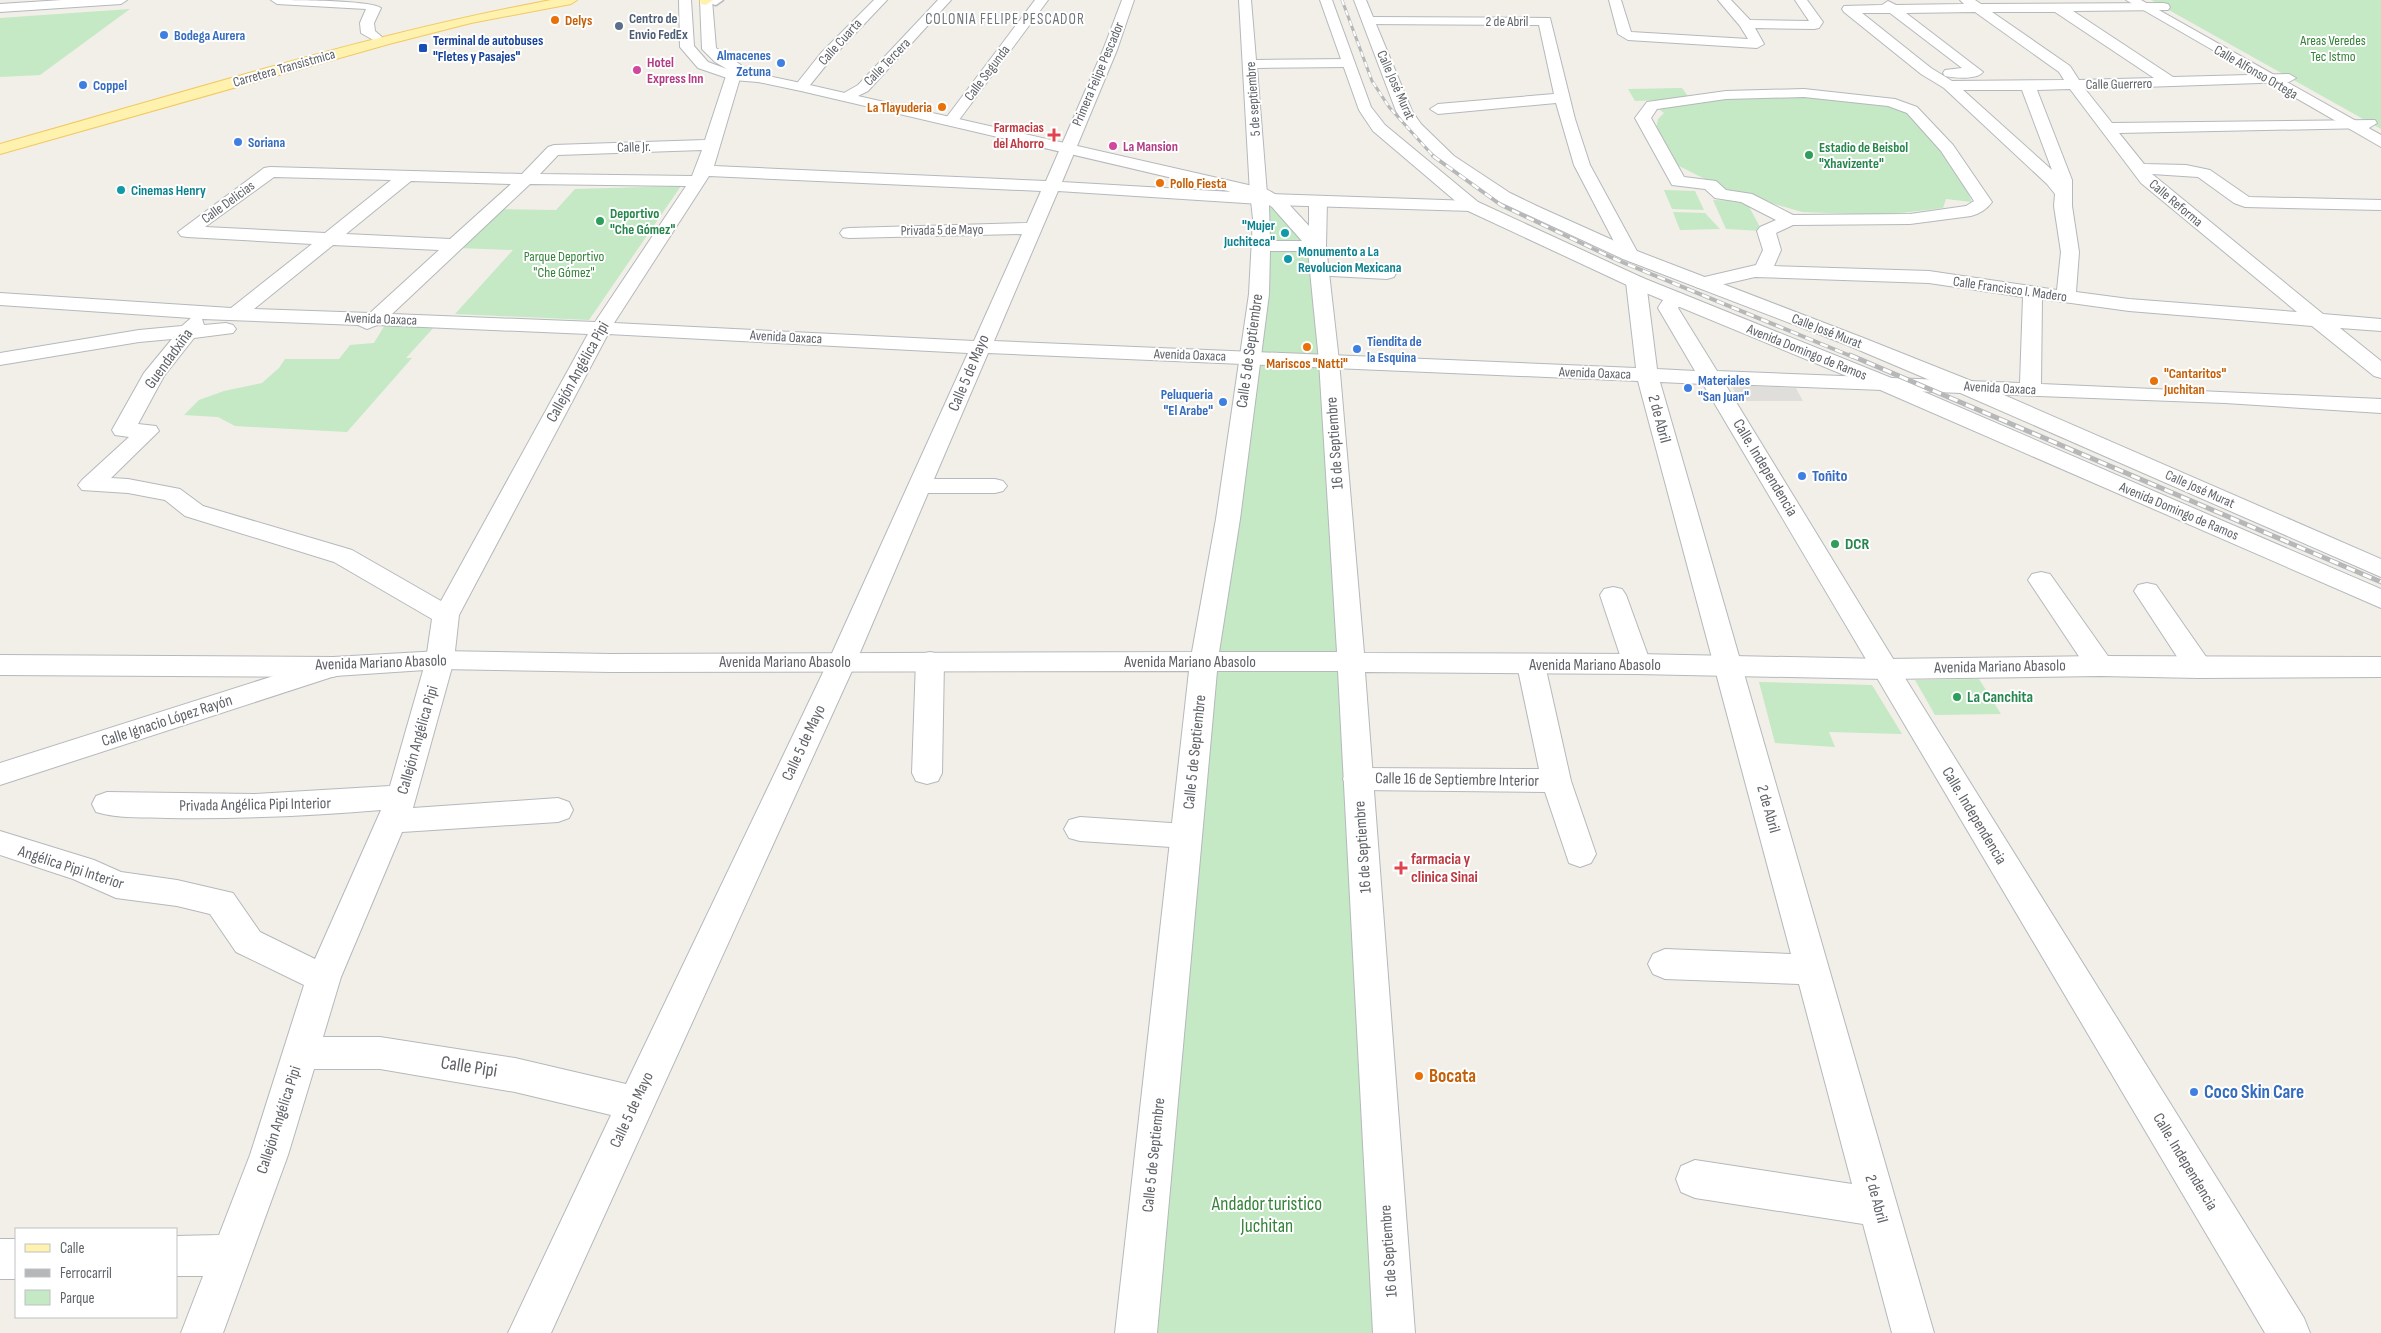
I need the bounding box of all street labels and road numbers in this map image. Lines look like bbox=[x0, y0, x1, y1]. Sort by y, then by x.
street label: 2 de Abril bbox=[1486, 13, 1528, 30]
street label: Calle Cuarta bbox=[815, 15, 865, 69]
street label: Primera Felipe Pescador bbox=[1068, 19, 1128, 129]
street label: Calle Tercera bbox=[860, 35, 914, 89]
street label: Calle Alfonso Ortega bbox=[2211, 41, 2301, 103]
street label: Calle Segunda bbox=[961, 42, 1013, 104]
street label: Carretera Transistmica bbox=[231, 45, 337, 91]
street label: Calle José Murat bbox=[1373, 48, 1419, 122]
street label: 5 de septiembre bbox=[1242, 61, 1264, 137]
street label: Calle Guerrero bbox=[2086, 75, 2153, 93]
street label: Calle Jr. bbox=[617, 138, 651, 156]
street label: Calle Reforma bbox=[2146, 176, 2206, 230]
street label: Calle Delicias bbox=[198, 177, 258, 227]
street label: Privada 5 de Mayo bbox=[900, 221, 984, 239]
street label: Calle Francisco I. Madero bbox=[1952, 273, 2068, 305]
street label: Calle 5 de Septiembre bbox=[1233, 293, 1267, 409]
street label: Avenida Oaxaca bbox=[344, 309, 417, 329]
street label: Calle José Murat bbox=[1789, 310, 1865, 352]
street label: Callejón Angélica Pipi bbox=[542, 318, 614, 426]
street label: Avenida Domingo de Ramos bbox=[1744, 320, 1869, 384]
street label: Guendadxiña bbox=[141, 325, 197, 393]
street label: Avenida Oaxaca bbox=[748, 327, 823, 347]
street label: Calle 5 de Mayo bbox=[944, 332, 994, 414]
street label: Avenida Oaxaca bbox=[1153, 345, 1226, 365]
street label: Avenida Oaxaca bbox=[1558, 363, 1631, 383]
street label: Avenida Oaxaca bbox=[1962, 378, 2037, 398]
street label: 2 de Abril bbox=[1643, 393, 1675, 445]
street label: 16 de Septiembre bbox=[1322, 396, 1348, 490]
street label: Calle. Independencia bbox=[1728, 416, 1802, 520]
street label: Calle José Murat bbox=[2163, 466, 2237, 512]
street label: Avenida Domingo de Ramos bbox=[2116, 478, 2241, 544]
street label: Avenida Mariano Abasolo bbox=[314, 651, 447, 675]
street label: Avenida Mariano Abasolo bbox=[718, 653, 851, 672]
street label: Avenida Mariano Abasolo bbox=[1123, 653, 1256, 672]
street label: Avenida Mariano Abasolo bbox=[1528, 656, 1661, 675]
street label: Avenida Mariano Abasolo bbox=[1933, 656, 2066, 678]
street label: Callejón Angélica Pipi bbox=[393, 683, 443, 797]
street label: Calle Ignacio López Rayón bbox=[99, 691, 235, 751]
street label: Calle 5 de Septiembre bbox=[1180, 694, 1210, 810]
street label: Calle 5 de Mayo bbox=[778, 702, 830, 784]
street label: Calle. Independencia bbox=[1937, 764, 2011, 868]
street label: Calle 16 de Septiembre Interior bbox=[1375, 769, 1540, 791]
street label: 2 de Abril bbox=[1752, 783, 1784, 835]
street label: Privada Angélica Pipi Interior bbox=[179, 794, 331, 816]
street label: 16 de Septiembre bbox=[1350, 800, 1376, 894]
street label: Angélica Pipi Interior bbox=[15, 842, 127, 894]
street label: Calle Pipi bbox=[439, 1051, 499, 1083]
street label: Callejón Angélica Pipi bbox=[253, 1064, 305, 1176]
street label: Calle 5 de Mayo bbox=[606, 1069, 658, 1151]
street label: Calle 5 de Septiembre bbox=[1139, 1097, 1169, 1213]
street label: Calle. Independencia bbox=[2148, 1110, 2222, 1214]
street label: 2 de Abril bbox=[1860, 1173, 1892, 1225]
street label: 16 de Septiembre bbox=[1376, 1204, 1402, 1298]

